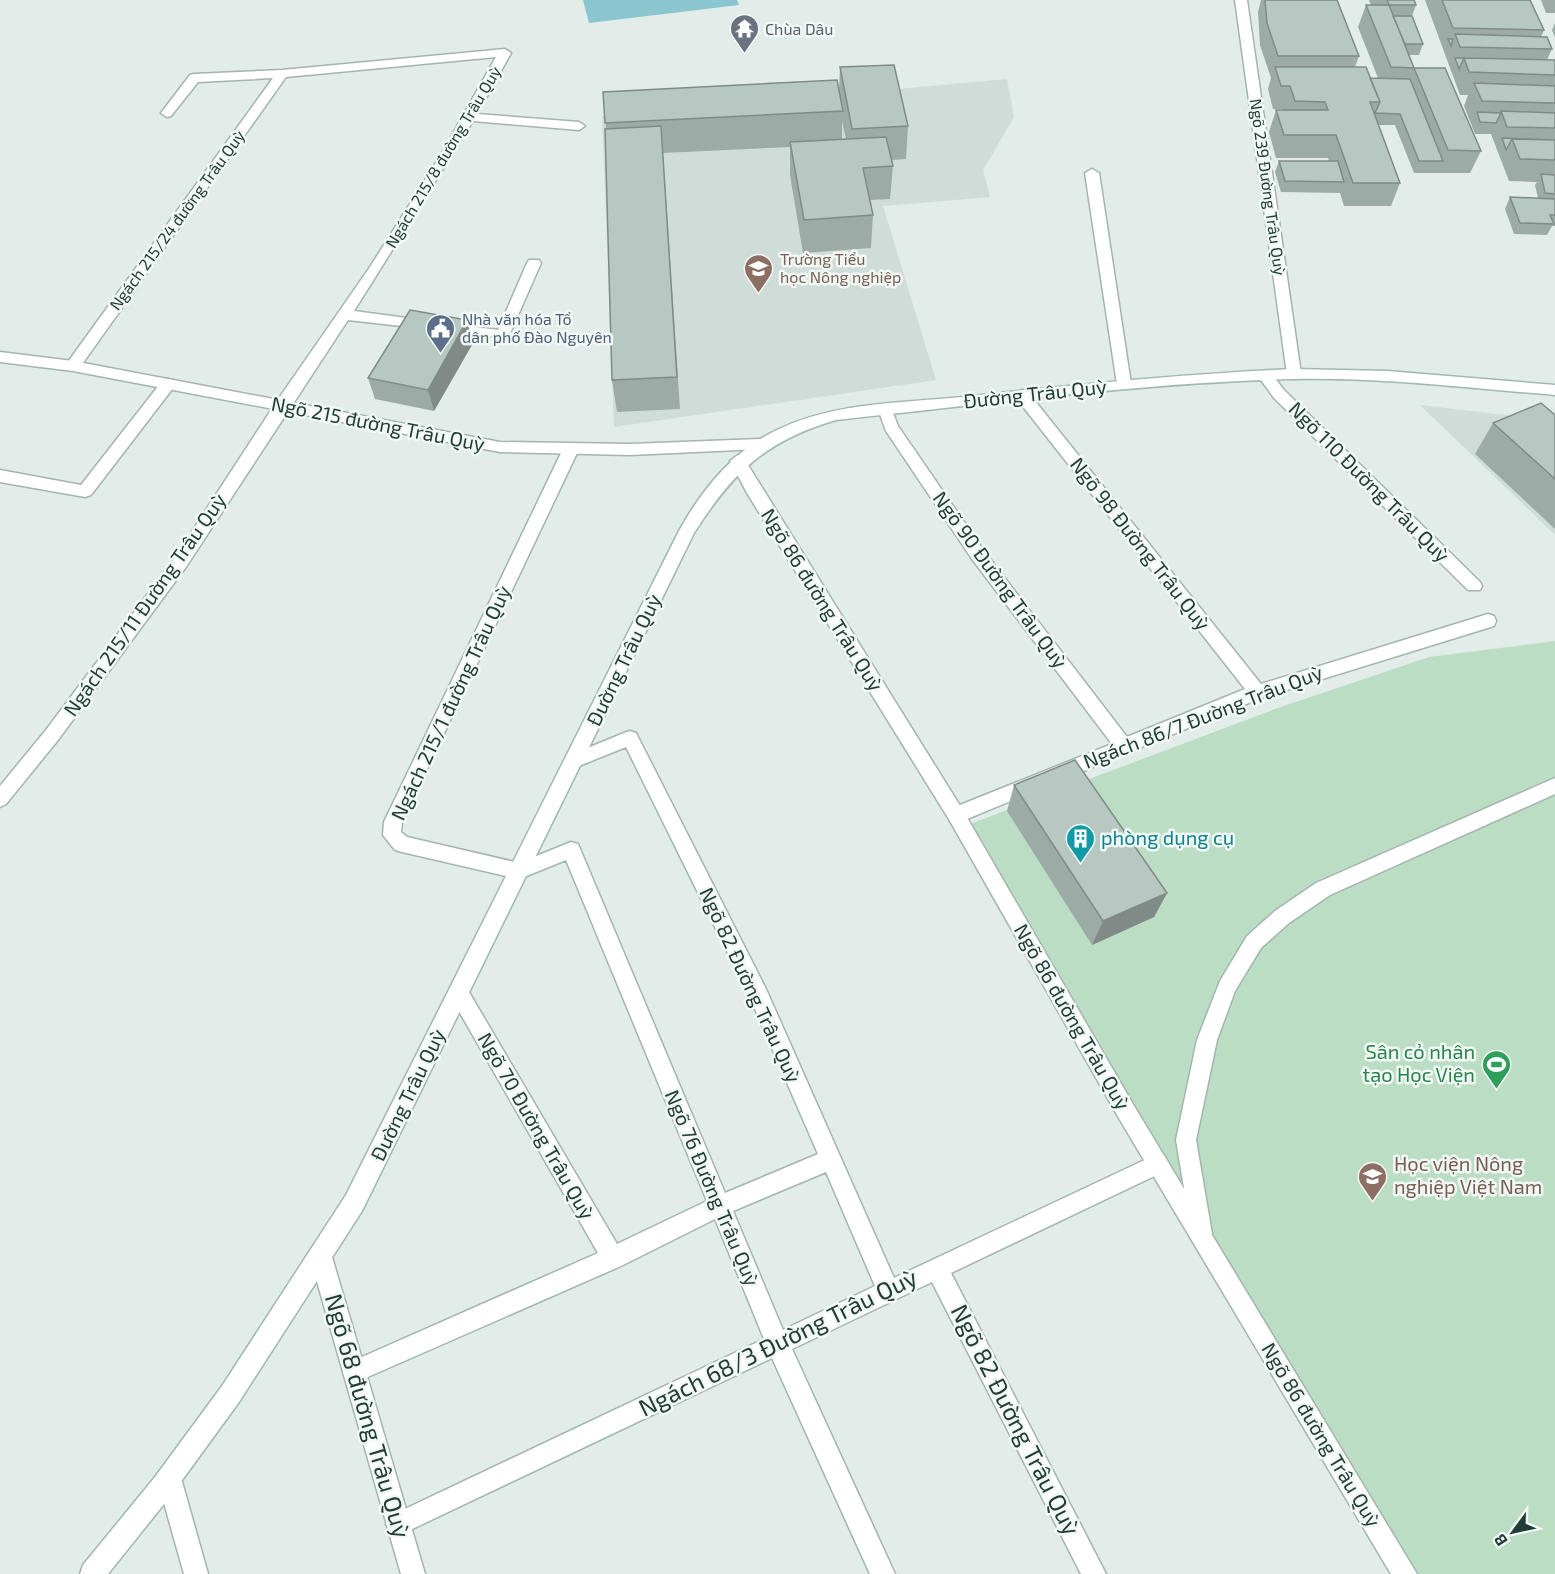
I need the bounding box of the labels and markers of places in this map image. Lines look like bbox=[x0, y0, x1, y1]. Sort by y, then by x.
temple icon: Chùa Dâu bbox=[728, 13, 760, 55]
place label: Chùa Dâu bbox=[765, 19, 833, 38]
place label: Trường Tiểu học Nông nghiệp bbox=[780, 249, 901, 286]
school or university icon: Trường Tiểu học Nông nghiệp bbox=[743, 252, 775, 294]
place label: Nhà văn hóa Tổ dân phố Đào Nguyên bbox=[462, 309, 612, 346]
public building icon: Nhà văn hóa Tổ dân phố Đào Nguyên bbox=[425, 312, 457, 354]
building icon: phòng dụng cụ bbox=[1064, 822, 1096, 864]
place label: phòng dụng cụ bbox=[1101, 825, 1234, 849]
place label: Sân cỏ nhân tạo Học Viện bbox=[1363, 1039, 1475, 1086]
sports icon: Sân cỏ nhân tạo Học Viện bbox=[1480, 1048, 1512, 1090]
place label: Học viện Nông nghiệp Việt Nam bbox=[1394, 1151, 1542, 1198]
school or university icon: Học viện Nông nghiệp Việt Nam bbox=[1357, 1160, 1389, 1202]

